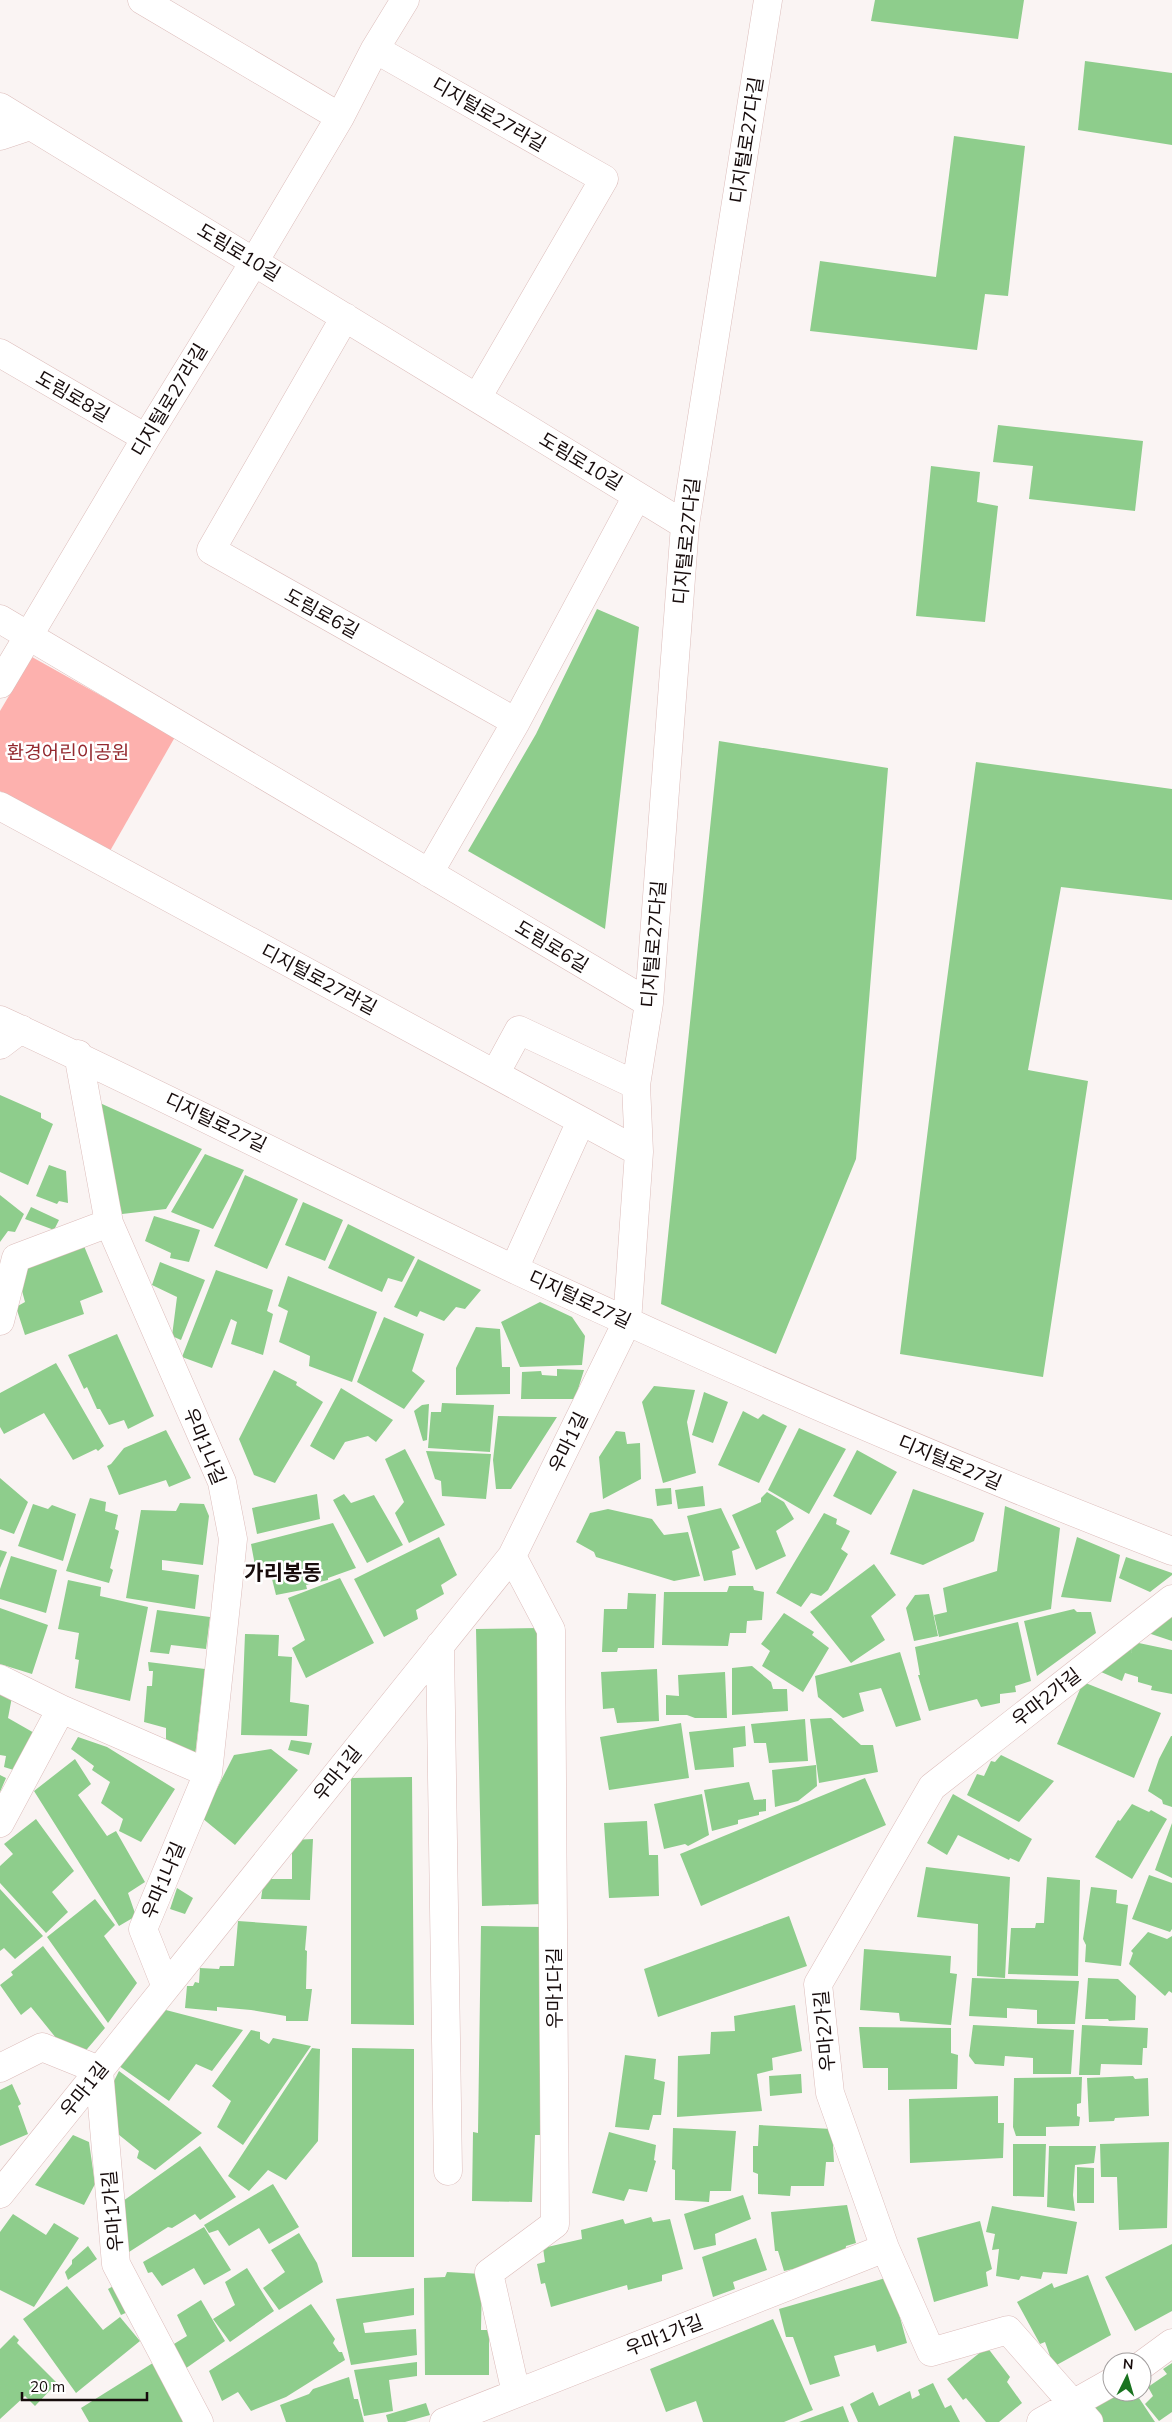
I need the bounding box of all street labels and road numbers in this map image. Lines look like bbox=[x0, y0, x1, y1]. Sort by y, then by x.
street label: 디지털로27라길 bbox=[428, 72, 550, 156]
street label: 디지털로27다길 bbox=[724, 75, 768, 205]
street label: 도림로10길 bbox=[193, 218, 285, 286]
street label: 디지털로27라길 bbox=[126, 339, 212, 461]
street label: 도림로8길 bbox=[32, 365, 114, 427]
street label: 도림로10길 bbox=[535, 427, 627, 495]
street label: 디지털로27다길 bbox=[667, 476, 705, 606]
street label: 도림로6길 bbox=[281, 583, 363, 643]
street label: 디지털로27다길 bbox=[635, 879, 671, 1009]
street label: 도림로6길 bbox=[511, 915, 593, 977]
street label: 디지털로27라길 bbox=[257, 938, 381, 1020]
street label: 디지털로27길 bbox=[161, 1087, 271, 1157]
street label: 디지털로27길 bbox=[525, 1265, 635, 1333]
street label: 우마1나길 bbox=[179, 1404, 231, 1488]
street label: 우마1길 bbox=[543, 1408, 593, 1476]
street label: 디지털로27길 bbox=[895, 1429, 1005, 1495]
street label: 우마2가길 bbox=[1007, 1663, 1085, 1731]
street label: 우마1길 bbox=[308, 1741, 366, 1805]
street label: 우마1나길 bbox=[136, 1838, 190, 1922]
street label: 우마1다길 bbox=[542, 1947, 566, 2029]
street label: 우마2가길 bbox=[809, 1989, 839, 2073]
street label: 우마1길 bbox=[55, 2057, 113, 2121]
street label: 우마1가길 bbox=[97, 2169, 127, 2253]
street label: 우마1가길 bbox=[622, 2309, 706, 2361]

